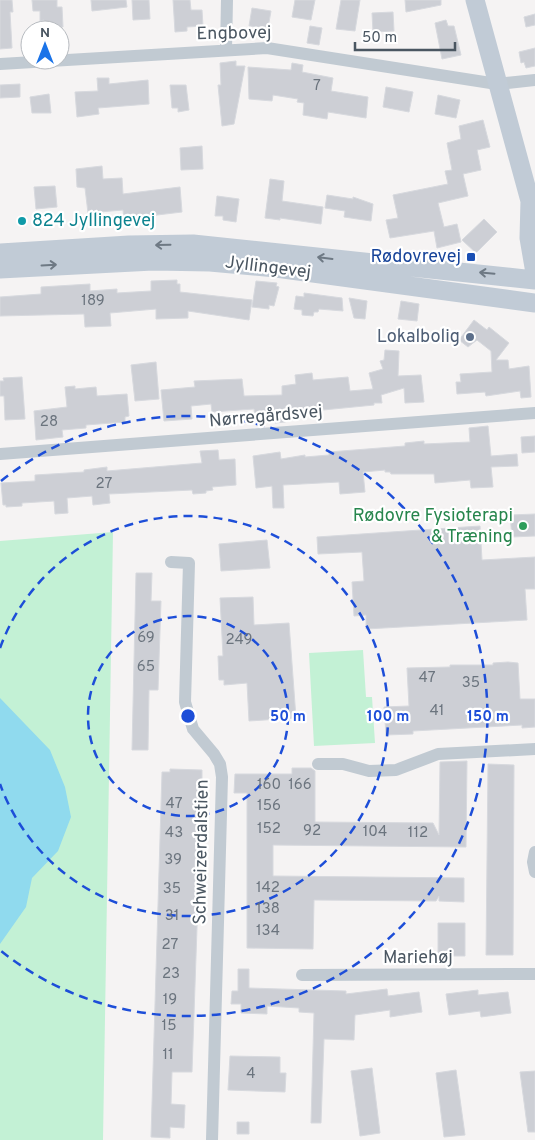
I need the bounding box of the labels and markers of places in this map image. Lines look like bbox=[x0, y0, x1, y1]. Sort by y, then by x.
place label: 824 Jyllingevej bbox=[32, 210, 155, 233]
marker: 824 Jyllingevej bbox=[16, 215, 28, 227]
place label: Rødovrevej bbox=[370, 246, 461, 269]
marker: Rødovrevej bbox=[465, 251, 477, 263]
place label: Lokalbolig bbox=[377, 326, 460, 349]
marker: Lokalbolig bbox=[464, 331, 476, 343]
place label: Rødovre Fysioterapi & Træning bbox=[353, 505, 513, 549]
marker: Rødovre Fysioterapi & Træning bbox=[517, 520, 529, 532]
centre of rings bbox=[179, 707, 197, 725]

